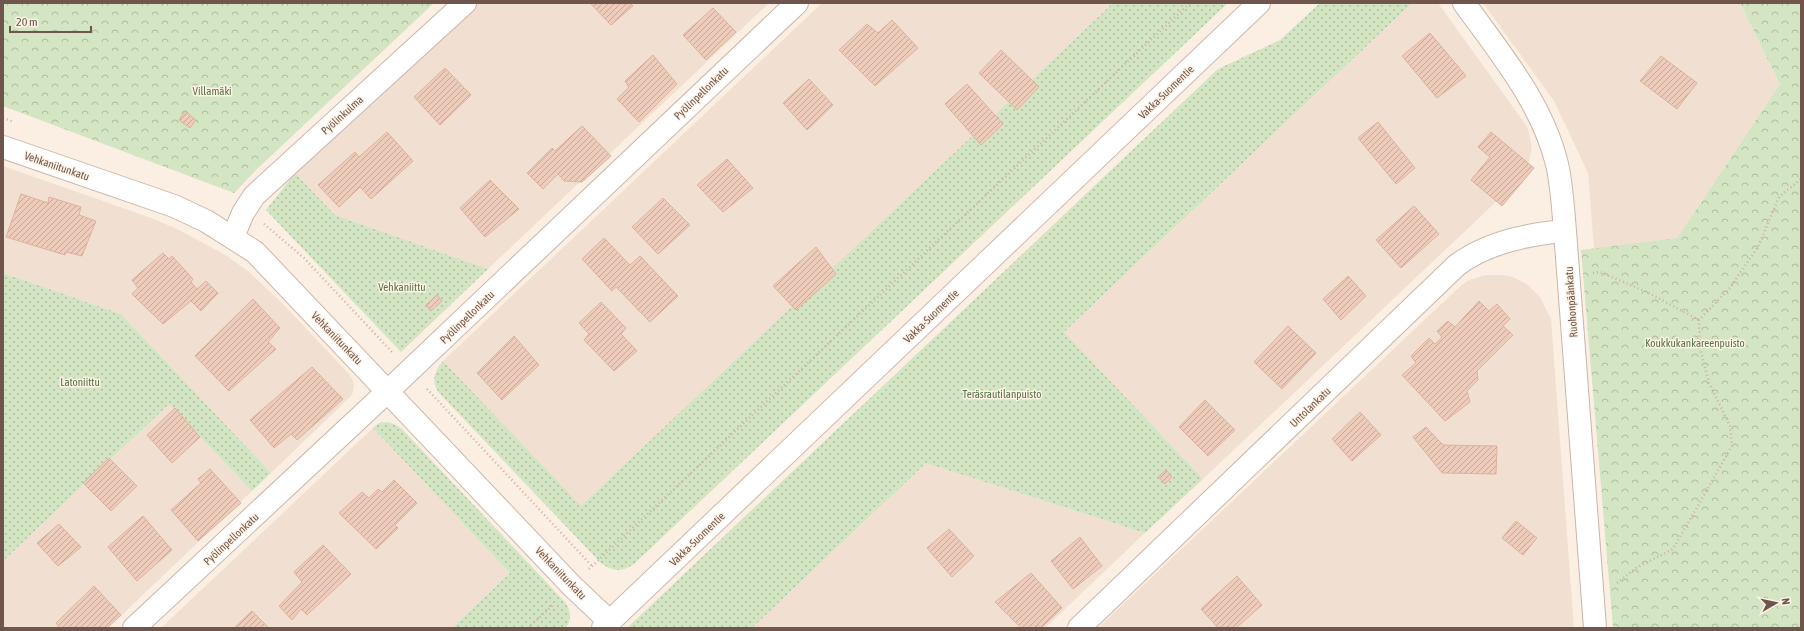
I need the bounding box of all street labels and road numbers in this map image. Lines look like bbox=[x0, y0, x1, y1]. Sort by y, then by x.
street label: Vakka-Suomentie bbox=[1136, 63, 1196, 121]
street label: Pyölinpellonkatu bbox=[671, 64, 731, 122]
street label: Pyölinkulma bbox=[319, 93, 365, 137]
street label: Vehkaniitunkatu bbox=[23, 149, 91, 183]
street label: Ruohonpäänkatu bbox=[1563, 266, 1579, 338]
street label: Vakka-Suomentie bbox=[901, 287, 961, 345]
street label: Pyölinpellonkatu bbox=[437, 288, 497, 346]
street label: Vehkaniitunkatu bbox=[309, 309, 365, 367]
street label: Untolankatu bbox=[1287, 385, 1333, 429]
street label: Vakka-Suomentie bbox=[667, 510, 727, 568]
street label: Pyölinpellonkatu bbox=[201, 511, 261, 567]
street label: Vehkaniitunkatu bbox=[533, 544, 589, 602]

